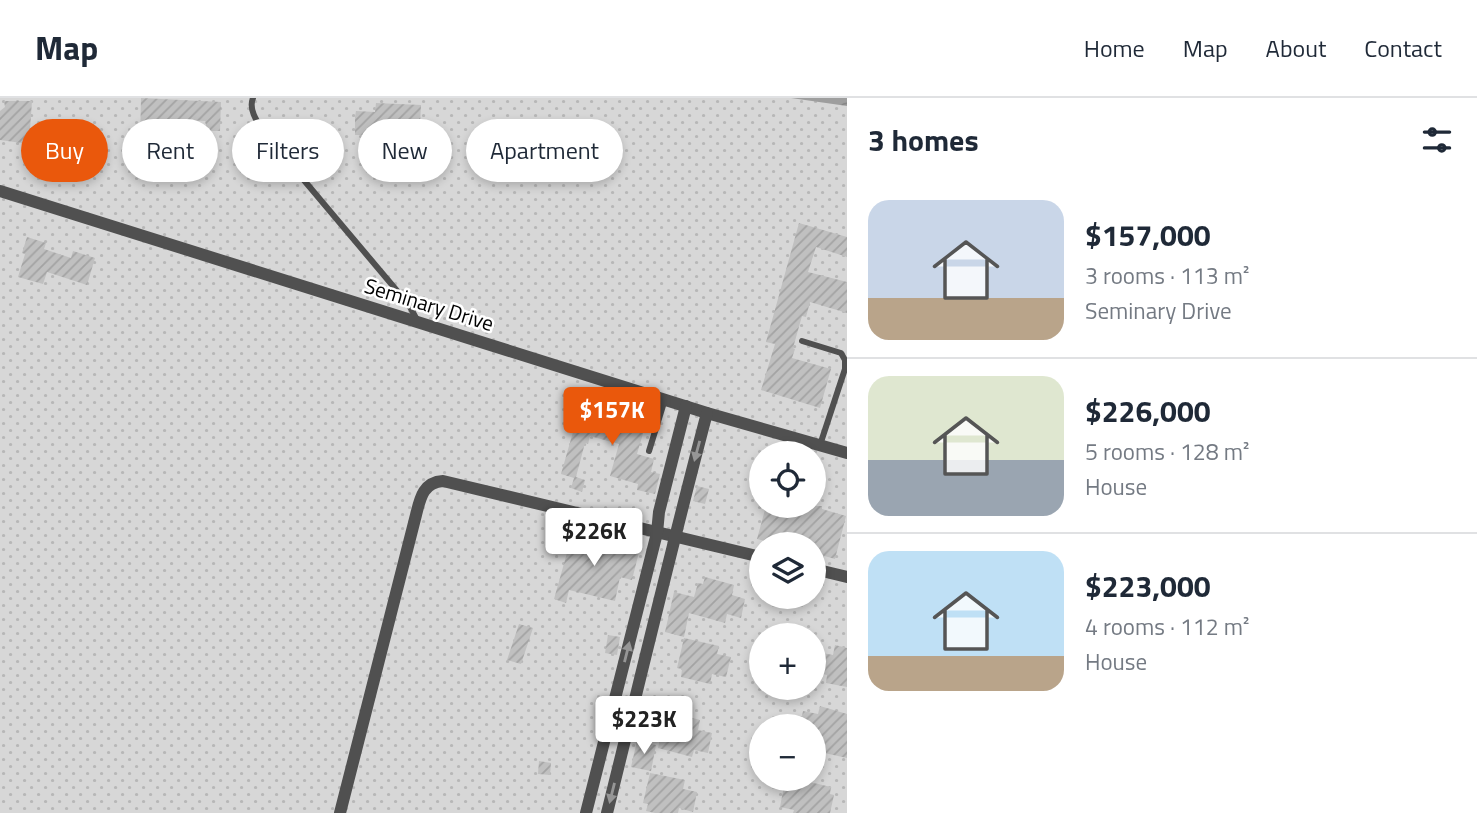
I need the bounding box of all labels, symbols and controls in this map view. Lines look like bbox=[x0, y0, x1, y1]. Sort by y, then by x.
text: Map bbox=[35, 23, 98, 73]
text: Home bbox=[1084, 30, 1145, 66]
text: Map bbox=[1183, 30, 1228, 66]
text: About bbox=[1266, 30, 1326, 66]
text: Contact bbox=[1364, 30, 1442, 66]
text: 3 homes bbox=[868, 117, 979, 163]
chip: Buy bbox=[21, 119, 108, 182]
chip: Rent bbox=[122, 119, 218, 182]
chip: Filters bbox=[232, 119, 344, 182]
chip: New bbox=[358, 119, 452, 182]
chip: Apartment bbox=[466, 119, 623, 182]
icon: filters bbox=[1418, 121, 1456, 159]
text: $157,000 bbox=[1085, 212, 1211, 258]
icon: home bbox=[924, 228, 1008, 312]
text: 3 rooms · 113 m² bbox=[1085, 258, 1249, 293]
street label: Seminary Drive bbox=[361, 269, 498, 339]
text: Seminary Drive bbox=[1085, 293, 1232, 328]
pin: $157K bbox=[563, 388, 661, 447]
text: $226,000 bbox=[1085, 388, 1211, 434]
text: $157K bbox=[579, 392, 645, 427]
icon: home bbox=[924, 404, 1008, 488]
text: 5 rooms · 128 m² bbox=[1085, 434, 1249, 469]
one-way arrow bbox=[691, 440, 702, 462]
map controls bbox=[749, 441, 826, 791]
button: locate bbox=[749, 441, 826, 518]
text: House bbox=[1085, 469, 1147, 504]
pin: $226K bbox=[545, 508, 643, 568]
text: $226K bbox=[561, 513, 627, 548]
button: layers bbox=[749, 532, 826, 609]
text: $223,000 bbox=[1085, 563, 1211, 609]
icon: home bbox=[924, 579, 1008, 663]
text: 4 rooms · 112 m² bbox=[1085, 609, 1249, 644]
button: + bbox=[749, 623, 826, 700]
one-way arrow bbox=[622, 641, 633, 663]
text: House bbox=[1085, 644, 1147, 679]
pin: $223K bbox=[595, 696, 693, 756]
text: $223K bbox=[611, 701, 677, 736]
button: − bbox=[749, 714, 826, 791]
one-way arrow bbox=[606, 782, 617, 804]

